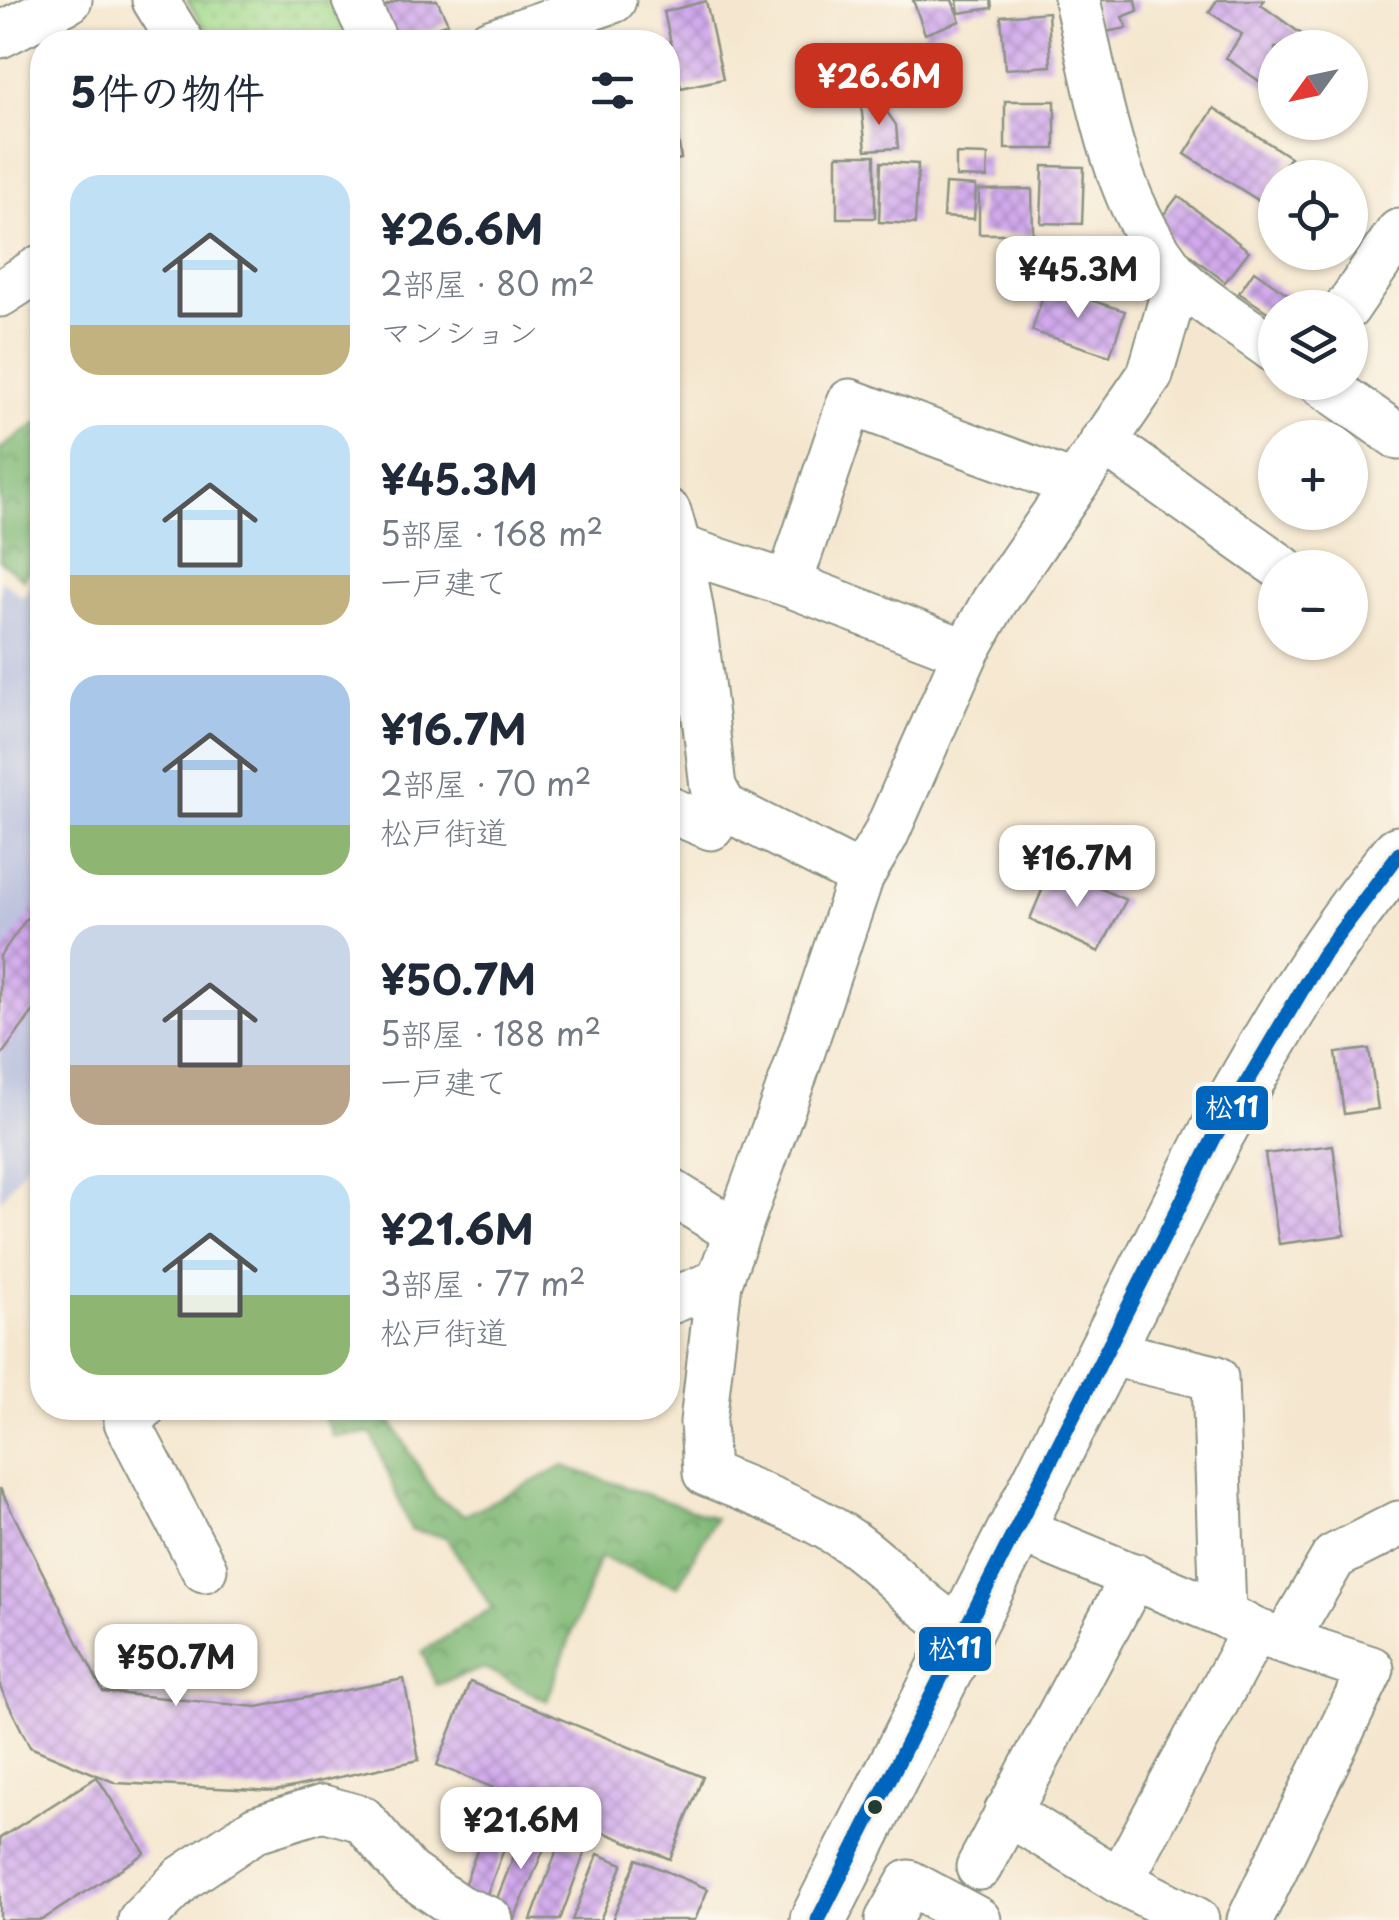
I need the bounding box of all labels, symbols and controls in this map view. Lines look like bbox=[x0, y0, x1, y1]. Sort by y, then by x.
north arrow bbox=[1258, 30, 1368, 140]
map controls bbox=[1258, 30, 1368, 660]
pin: ¥26.6M bbox=[798, 43, 960, 128]
text: ¥26.6M bbox=[817, 51, 941, 99]
text: 5件の物件 bbox=[70, 59, 265, 122]
icon: filters bbox=[585, 63, 640, 118]
button: locate bbox=[1258, 160, 1368, 270]
text: ¥26.6M bbox=[380, 196, 543, 259]
icon: home bbox=[150, 215, 270, 335]
pin: ¥45.3M bbox=[997, 236, 1159, 321]
text: ¥45.3M bbox=[1018, 244, 1138, 292]
text: 2部屋 · 80 m² bbox=[380, 259, 595, 307]
button: layers bbox=[1258, 290, 1368, 400]
text: マンション bbox=[380, 307, 539, 355]
button: + bbox=[1258, 420, 1368, 530]
text: ¥45.3M bbox=[380, 446, 538, 509]
icon: home bbox=[150, 465, 270, 585]
text: 5部屋 · 168 m² bbox=[380, 509, 603, 557]
button: − bbox=[1258, 550, 1368, 660]
text: 一戸建て bbox=[380, 557, 508, 605]
text: ¥16.7M bbox=[380, 696, 527, 759]
icon: home bbox=[150, 715, 270, 835]
text: 2部屋 · 70 m² bbox=[380, 759, 592, 807]
text: 松戸街道 bbox=[380, 807, 508, 855]
pin: ¥16.7M bbox=[996, 825, 1158, 910]
text: ¥16.7M bbox=[1021, 833, 1133, 881]
text: ¥50.7M bbox=[380, 946, 536, 1009]
icon: home bbox=[150, 965, 270, 1085]
text: 5部屋 · 188 m² bbox=[380, 1009, 601, 1057]
text: 一戸建て bbox=[380, 1057, 508, 1105]
line badge: 松11 bbox=[1194, 1084, 1270, 1132]
text: 松11 bbox=[1205, 1084, 1259, 1127]
text: ¥21.6M bbox=[380, 1196, 534, 1259]
icon: home bbox=[150, 1215, 270, 1335]
text: 3部屋 · 77 m² bbox=[380, 1259, 586, 1307]
text: 松戸街道 bbox=[380, 1307, 508, 1355]
pin: ¥50.7M bbox=[95, 1624, 257, 1709]
line badge: 松11 bbox=[917, 1625, 993, 1673]
text: 松11 bbox=[928, 1625, 982, 1668]
text: ¥50.7M bbox=[116, 1632, 236, 1680]
pin: ¥21.6M bbox=[440, 1787, 602, 1872]
text: ¥21.6M bbox=[462, 1795, 580, 1843]
unlabelled marker bbox=[865, 1797, 885, 1817]

